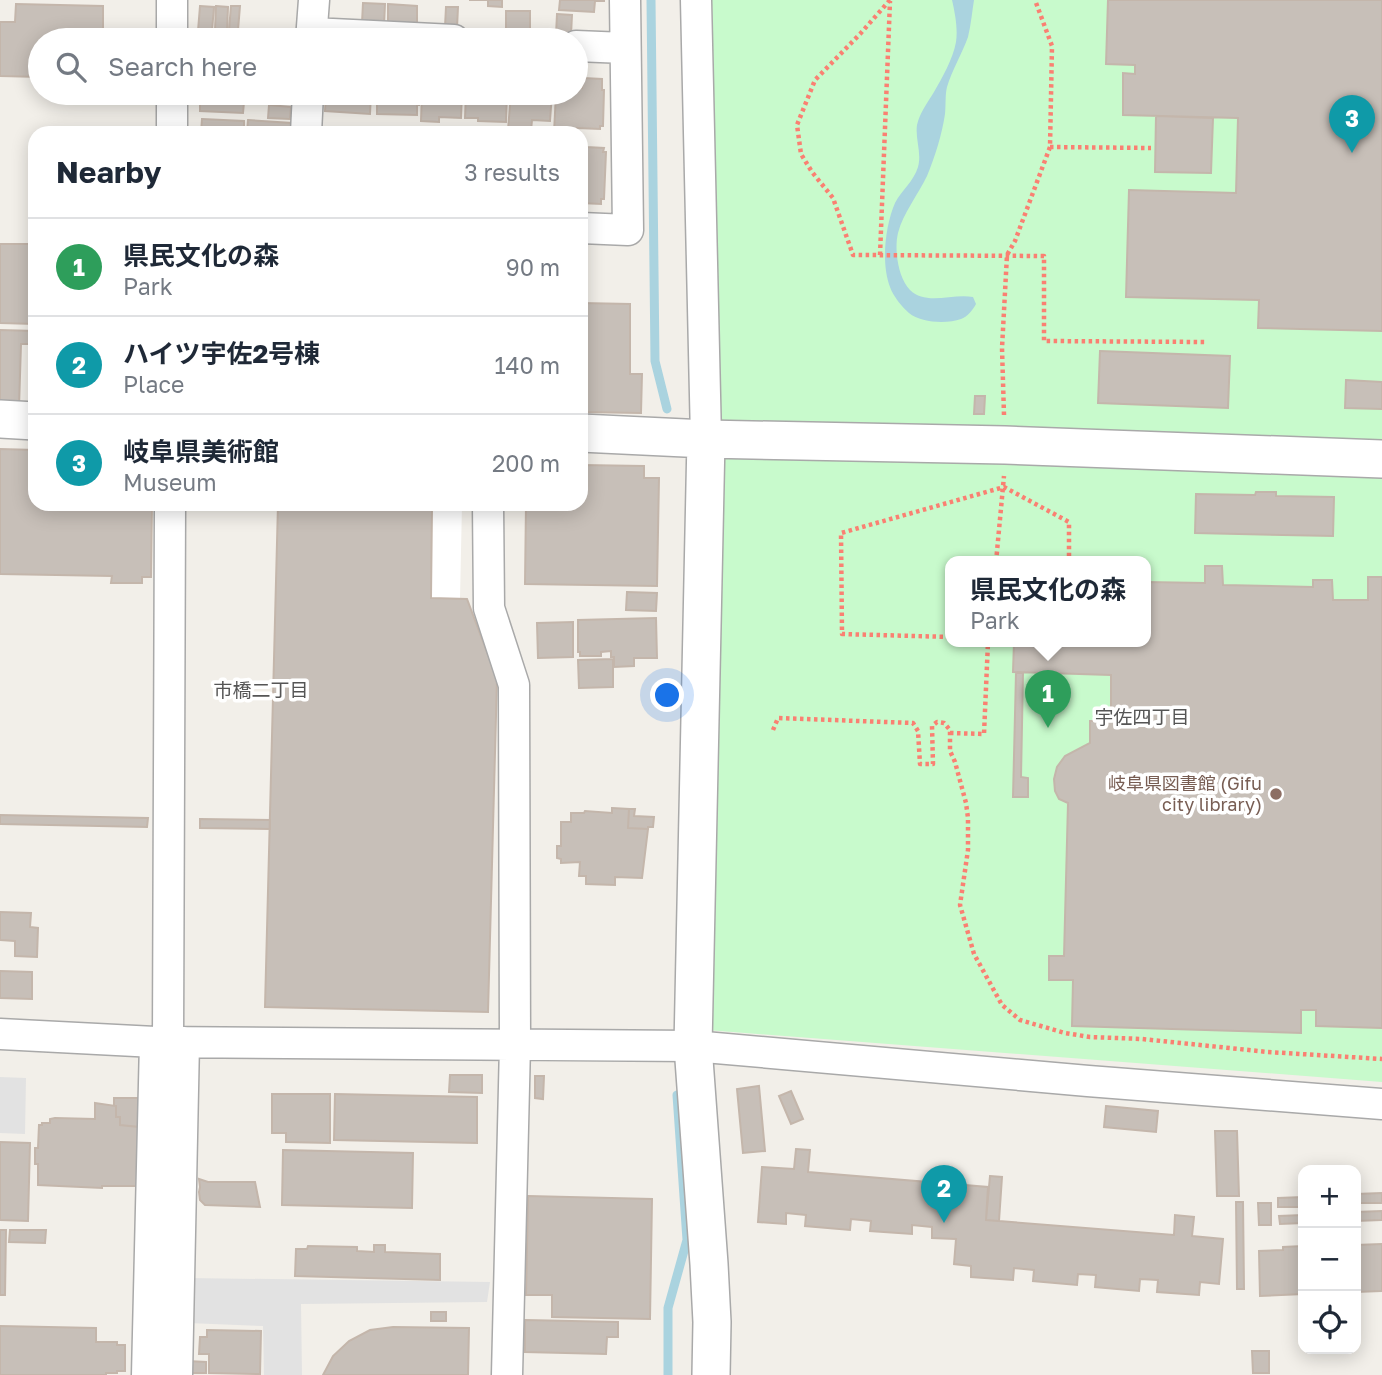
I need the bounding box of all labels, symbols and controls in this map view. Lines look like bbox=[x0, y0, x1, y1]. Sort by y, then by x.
search box bbox=[28, 28, 588, 105]
icon: search bbox=[52, 48, 90, 86]
text: Search here bbox=[108, 51, 257, 82]
pin: 3 bbox=[1329, 95, 1375, 153]
text: Nearby bbox=[56, 154, 161, 190]
text: 3 results bbox=[464, 158, 560, 186]
text: 県民文化の森 bbox=[123, 240, 279, 271]
text: 1 bbox=[73, 253, 85, 281]
text: 90 m bbox=[506, 253, 560, 281]
text: Park bbox=[123, 272, 173, 300]
text: ハイツ宇佐2号棟 bbox=[123, 338, 320, 369]
text: 2 bbox=[72, 351, 86, 379]
text: 140 m bbox=[494, 351, 560, 379]
text: Place bbox=[123, 370, 184, 398]
text: 岐阜県美術館 bbox=[123, 436, 279, 467]
text: 3 bbox=[72, 449, 86, 477]
text: 200 m bbox=[492, 449, 560, 477]
text: Museum bbox=[123, 468, 217, 496]
popup bbox=[945, 556, 1151, 647]
text: 県民文化の森 bbox=[970, 574, 1126, 605]
text: Park bbox=[970, 606, 1020, 634]
pin: 1 bbox=[1025, 670, 1071, 728]
district label: 市橋二丁目 bbox=[213, 678, 309, 701]
your location bbox=[650, 678, 684, 712]
district label: 宇佐四丁目 bbox=[1094, 705, 1190, 728]
place label: 岐阜県図書館 (Gifu city library) bbox=[1108, 772, 1262, 815]
marker: 岐阜県図書館 (Gifu city library) bbox=[1268, 786, 1284, 802]
pin: 2 bbox=[921, 1165, 967, 1223]
map controls bbox=[1298, 1165, 1361, 1354]
button: + bbox=[1298, 1165, 1361, 1228]
button: − bbox=[1298, 1228, 1361, 1291]
button: locate bbox=[1298, 1291, 1361, 1354]

